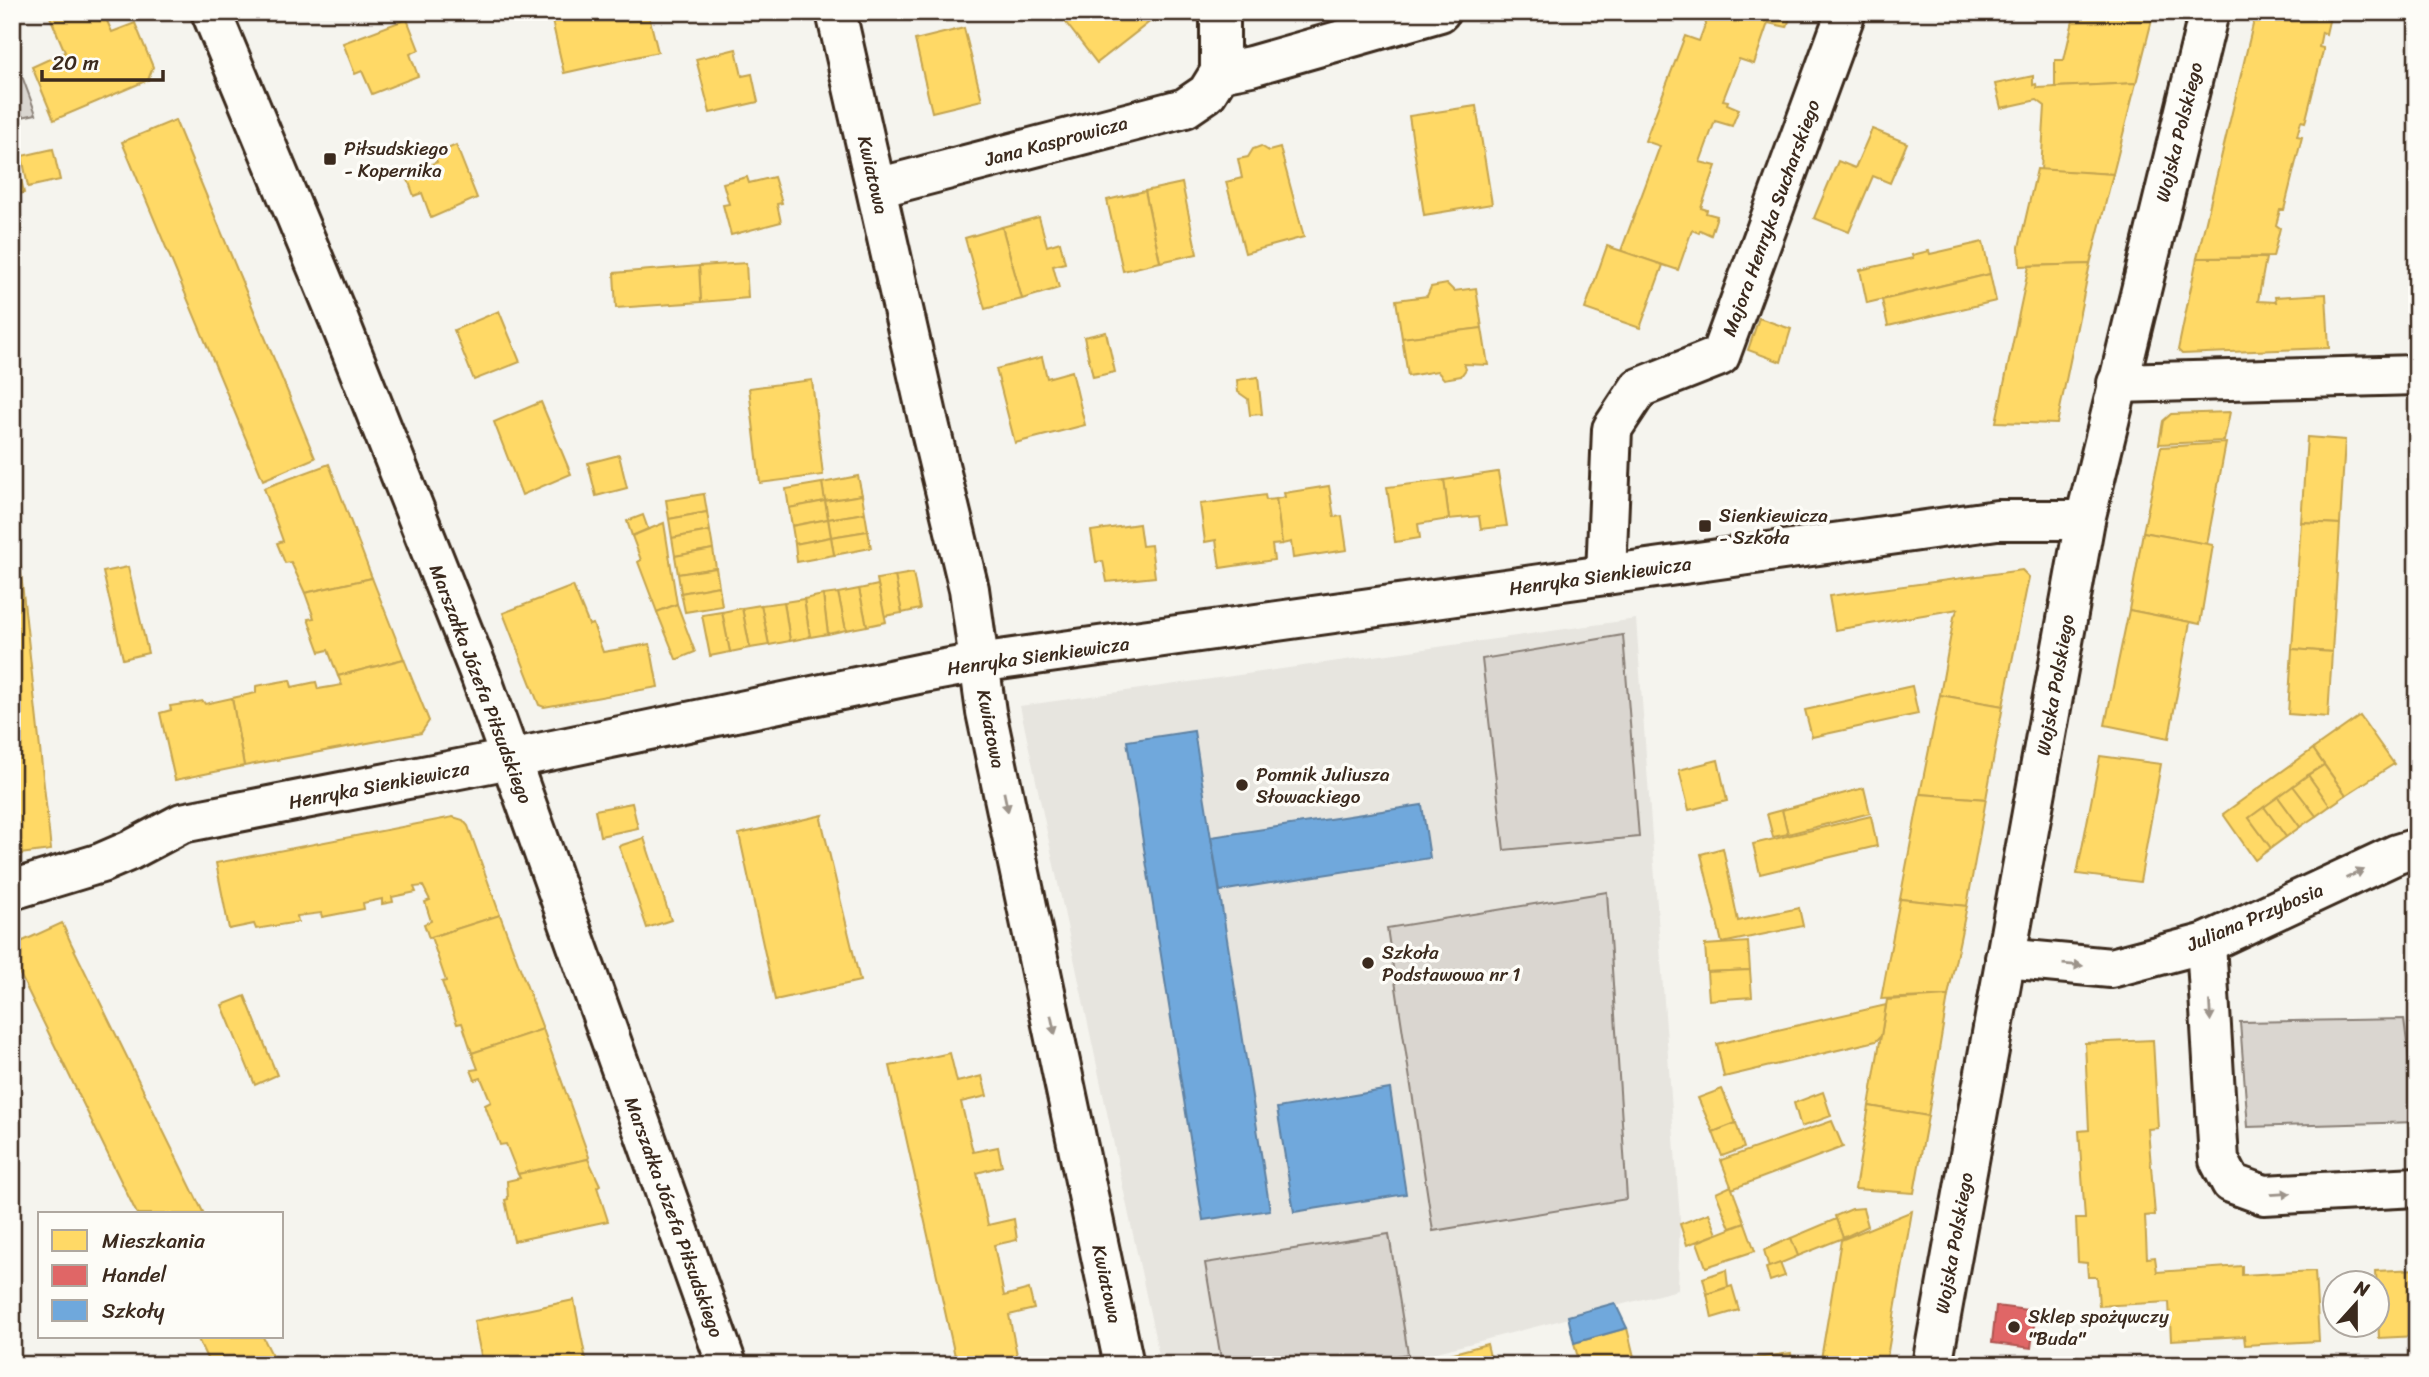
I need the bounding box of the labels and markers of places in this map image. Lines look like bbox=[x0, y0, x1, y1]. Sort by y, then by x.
place label: Piłsudskiego - Kopernika bbox=[344, 132, 448, 187]
marker: Piłsudskiego - Kopernika bbox=[322, 151, 338, 167]
place label: Sienkiewicza - Szkoła bbox=[1719, 499, 1828, 554]
marker: Sienkiewicza - Szkoła bbox=[1697, 518, 1713, 534]
place label: Pomnik Juliusza Słowackiego bbox=[1256, 758, 1390, 813]
marker: Pomnik Juliusza Słowackiego bbox=[1234, 777, 1250, 793]
place label: Szkoła Podstawowa nr 1 bbox=[1382, 936, 1520, 991]
marker: Szkoła Podstawowa nr 1 bbox=[1360, 955, 1376, 971]
place label: Sklep spożywczy "Buda" bbox=[2028, 1300, 2169, 1355]
marker: Sklep spożywczy "Buda" bbox=[2006, 1319, 2022, 1335]

